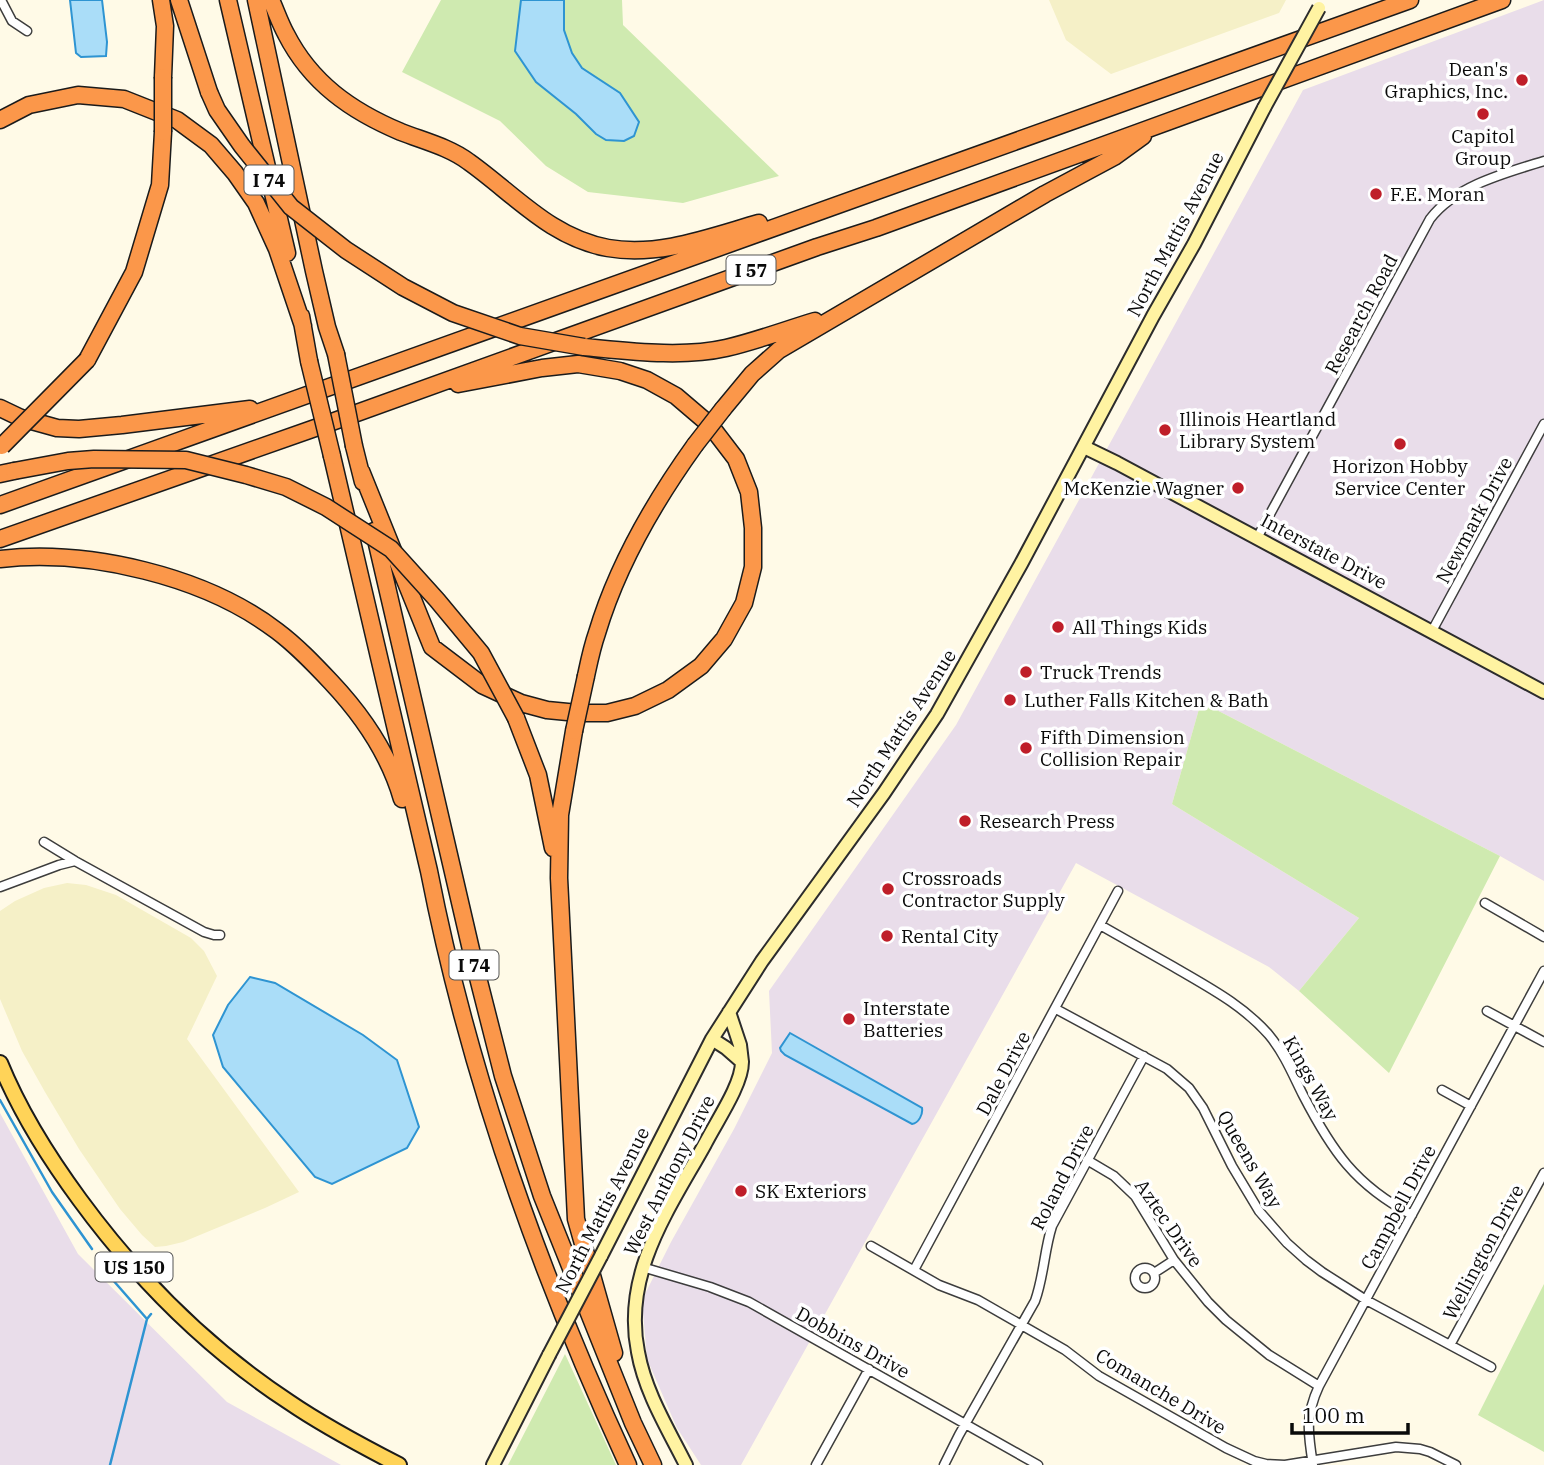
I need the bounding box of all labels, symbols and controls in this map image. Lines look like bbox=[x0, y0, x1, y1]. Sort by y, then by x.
place label: Dean's Graphics, Inc. bbox=[1385, 57, 1508, 103]
marker: Dean's Graphics, Inc. bbox=[1514, 72, 1530, 88]
marker: Capitol Group bbox=[1475, 106, 1491, 122]
place label: Capitol Group bbox=[1451, 124, 1515, 170]
street label: North Mattis Avenue bbox=[1121, 147, 1229, 321]
road number: I 74 bbox=[244, 166, 294, 195]
place label: F.E. Moran bbox=[1390, 182, 1485, 206]
marker: F.E. Moran bbox=[1368, 186, 1384, 202]
street label: Research Road bbox=[1319, 250, 1403, 378]
road number: I 57 bbox=[726, 256, 776, 284]
place label: Illinois Heartland Library System bbox=[1179, 407, 1336, 453]
marker: Illinois Heartland Library System bbox=[1157, 422, 1173, 438]
marker: Horizon Hobby Service Center bbox=[1392, 436, 1408, 452]
street label: Newmark Drive bbox=[1431, 453, 1517, 587]
place label: Horizon Hobby Service Center bbox=[1332, 454, 1468, 500]
place label: McKenzie Wagner bbox=[1064, 476, 1225, 500]
marker: McKenzie Wagner bbox=[1230, 480, 1246, 496]
street label: Interstate Drive bbox=[1257, 508, 1391, 594]
place label: All Things Kids bbox=[1072, 615, 1207, 639]
marker: All Things Kids bbox=[1050, 619, 1066, 635]
street label: North Mattis Avenue bbox=[841, 645, 961, 811]
place label: Truck Trends bbox=[1040, 660, 1162, 684]
marker: Truck Trends bbox=[1018, 664, 1034, 680]
place label: Luther Falls Kitchen & Bath bbox=[1024, 688, 1269, 712]
marker: Luther Falls Kitchen & Bath bbox=[1002, 692, 1018, 708]
place label: Fifth Dimension Collision Repair bbox=[1040, 725, 1185, 771]
marker: Fifth Dimension Collision Repair bbox=[1018, 740, 1034, 756]
place label: Research Press bbox=[979, 809, 1115, 833]
marker: Research Press bbox=[957, 813, 973, 829]
place label: Crossroads Contractor Supply bbox=[902, 866, 1065, 912]
marker: Crossroads Contractor Supply bbox=[880, 881, 896, 897]
place label: Rental City bbox=[901, 924, 999, 948]
marker: Rental City bbox=[879, 928, 895, 944]
road number: I 74 bbox=[449, 950, 498, 980]
place label: Interstate Batteries bbox=[863, 996, 950, 1042]
marker: Interstate Batteries bbox=[841, 1011, 857, 1027]
street label: Dale Drive bbox=[971, 1027, 1035, 1119]
street label: Kings Way bbox=[1278, 1031, 1344, 1125]
street label: West Anthony Drive bbox=[618, 1091, 720, 1259]
street label: Queens Way bbox=[1212, 1106, 1288, 1213]
street label: Roland Drive bbox=[1025, 1120, 1099, 1234]
street label: North Mattis Avenue bbox=[550, 1123, 654, 1297]
street label: Campbell Drive bbox=[1355, 1141, 1441, 1273]
street label: Aztec Drive bbox=[1130, 1174, 1208, 1272]
place label: SK Exteriors bbox=[755, 1179, 867, 1203]
street label: Wellington Drive bbox=[1437, 1180, 1529, 1324]
marker: SK Exteriors bbox=[733, 1183, 749, 1199]
road number: US 150 bbox=[96, 1252, 172, 1282]
street label: Dobbins Drive bbox=[792, 1301, 914, 1383]
street label: Comanche Drive bbox=[1092, 1343, 1230, 1439]
scale bar bbox=[1292, 1392, 1408, 1436]
text: 100 m bbox=[1302, 1401, 1365, 1429]

